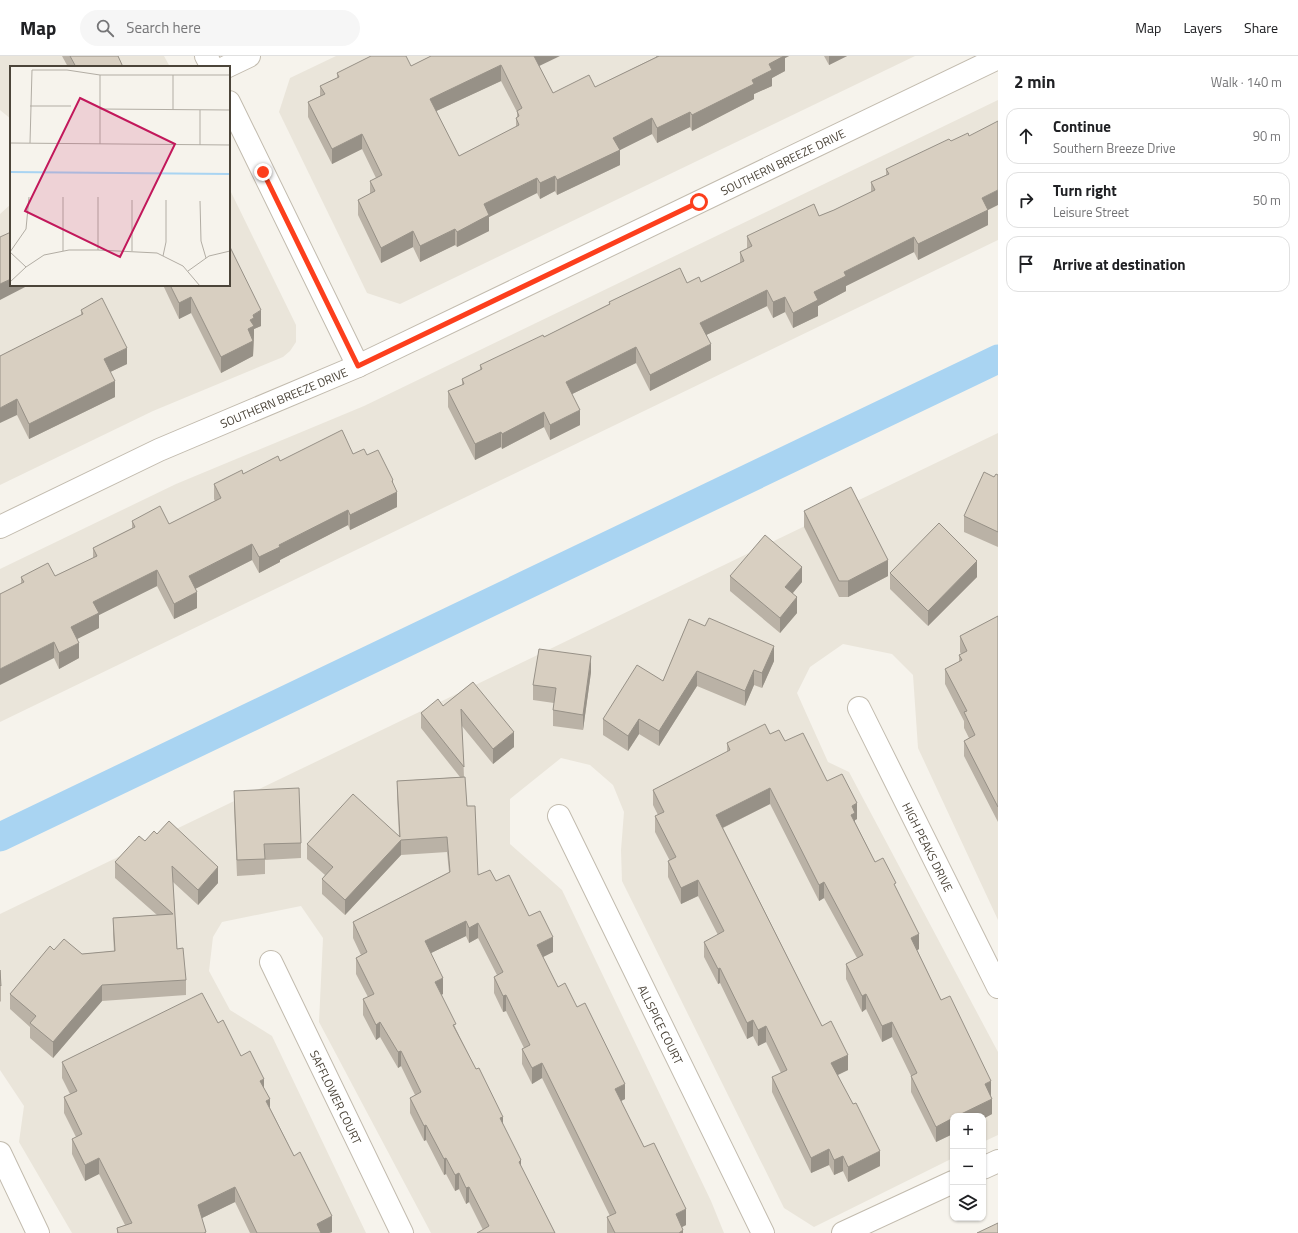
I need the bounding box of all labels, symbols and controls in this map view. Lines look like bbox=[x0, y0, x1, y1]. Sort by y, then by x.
search box bbox=[80, 10, 360, 46]
text: Map bbox=[20, 13, 56, 42]
text: Search here bbox=[126, 16, 201, 39]
icon: search bbox=[94, 17, 116, 39]
text: Map bbox=[1135, 17, 1161, 38]
text: Layers bbox=[1183, 17, 1222, 38]
text: Share bbox=[1244, 17, 1278, 38]
inset map bbox=[10, 66, 230, 286]
text: 2 min bbox=[1014, 69, 1055, 95]
text: Walk · 140 m bbox=[1211, 72, 1282, 92]
text: Continue bbox=[1053, 115, 1111, 138]
street label: SOUTHERN BREEZE DRIVE bbox=[717, 123, 849, 200]
icon: ahead bbox=[1015, 125, 1037, 147]
text: 90 m bbox=[1253, 126, 1281, 146]
text: Southern Breeze Drive bbox=[1053, 138, 1176, 158]
route end bbox=[254, 163, 272, 181]
text: Turn right bbox=[1053, 179, 1117, 202]
icon: right bbox=[1015, 189, 1037, 211]
text: 50 m bbox=[1253, 190, 1281, 210]
route start bbox=[690, 193, 708, 211]
text: Leisure Street bbox=[1053, 202, 1129, 222]
icon: arrive bbox=[1015, 253, 1037, 275]
text: Arrive at destination bbox=[1053, 253, 1186, 276]
street label: SOUTHERN BREEZE DRIVE bbox=[217, 362, 351, 433]
street label: HIGH PEAKS DRIVE bbox=[898, 799, 959, 895]
street label: ALLSPICE COURT bbox=[633, 981, 689, 1068]
street label: SAFFLOWER COURT bbox=[305, 1047, 367, 1148]
map controls bbox=[950, 1113, 986, 1221]
button: + bbox=[950, 1113, 986, 1149]
button: − bbox=[950, 1149, 986, 1185]
button: layers bbox=[950, 1185, 986, 1221]

